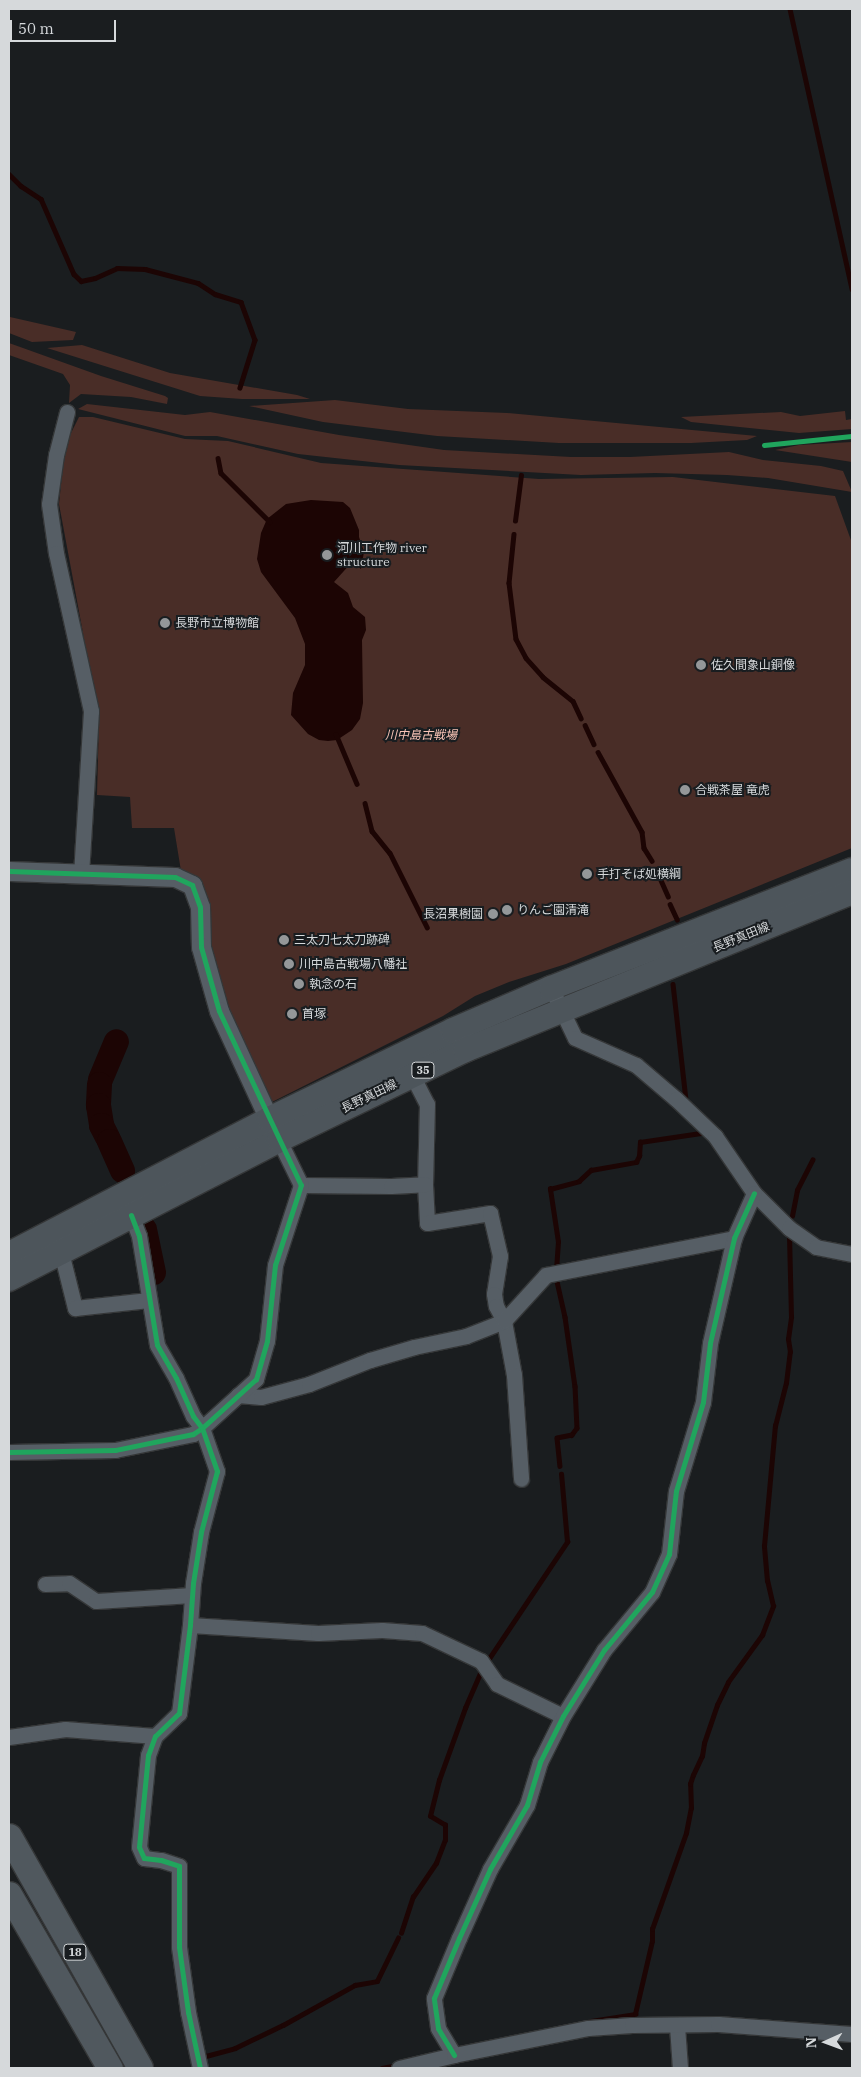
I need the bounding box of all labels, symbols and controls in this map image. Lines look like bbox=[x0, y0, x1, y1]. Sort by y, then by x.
scale bar bbox=[12, 10, 119, 42]
text: 50 m bbox=[18, 19, 54, 38]
place label: 河川工作物 river structure bbox=[337, 541, 427, 569]
marker: 河川工作物 river structure bbox=[321, 549, 333, 561]
place label: 長野市立博物館 bbox=[175, 616, 259, 630]
marker: 長野市立博物館 bbox=[159, 617, 171, 629]
place label: 佐久間象山銅像 bbox=[711, 658, 795, 672]
marker: 佐久間象山銅像 bbox=[695, 659, 707, 671]
park label: 川中島古戦場 bbox=[385, 728, 457, 742]
place label: 合戦茶屋 竜虎 bbox=[695, 783, 770, 797]
marker: 合戦茶屋 竜虎 bbox=[679, 784, 691, 796]
place label: 手打そば処横綱 bbox=[597, 867, 681, 881]
marker: 手打そば処横綱 bbox=[581, 868, 593, 880]
place label: りんご園清滝 bbox=[517, 903, 589, 917]
marker: りんご園清滝 bbox=[501, 904, 513, 916]
place label: 長沼果樹園 bbox=[423, 907, 483, 921]
marker: 長沼果樹園 bbox=[487, 908, 499, 920]
street label: 長野真田線 bbox=[710, 919, 772, 955]
place label: 三太刀七太刀跡碑 bbox=[294, 933, 390, 947]
marker: 三太刀七太刀跡碑 bbox=[278, 934, 290, 946]
place label: 川中島古戦場八幡社 bbox=[299, 957, 407, 971]
marker: 川中島古戦場八幡社 bbox=[283, 958, 295, 970]
place label: 執念の石 bbox=[309, 977, 357, 991]
marker: 執念の石 bbox=[293, 978, 305, 990]
place label: 首塚 bbox=[302, 1007, 326, 1021]
marker: 首塚 bbox=[286, 1008, 298, 1020]
road number: 35 bbox=[410, 1062, 436, 1078]
street label: 長野真田線 bbox=[339, 1076, 399, 1116]
road number: 18 bbox=[62, 1944, 88, 1960]
north arrow bbox=[801, 2017, 851, 2067]
text: N bbox=[802, 2037, 820, 2048]

